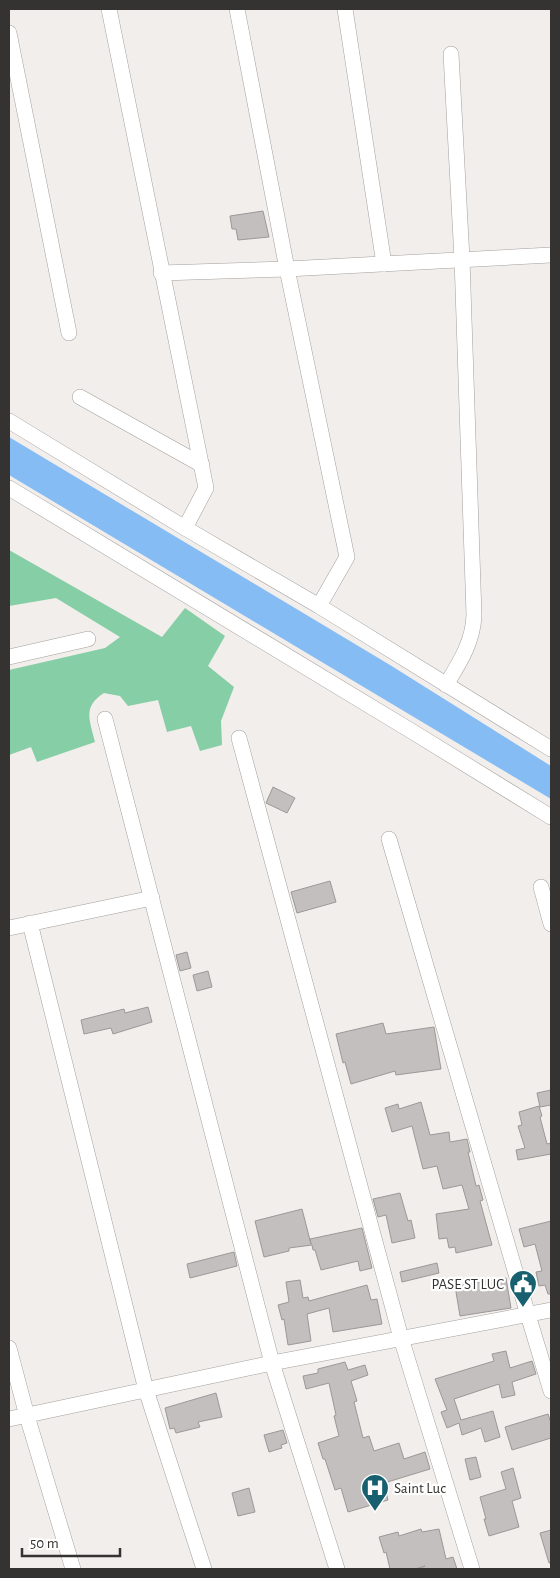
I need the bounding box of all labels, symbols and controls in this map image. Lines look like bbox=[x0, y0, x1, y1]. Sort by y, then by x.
public building icon: PASE ST LUC bbox=[508, 1269, 538, 1308]
place label: PASE ST LUC bbox=[431, 1277, 504, 1292]
hospital icon: Saint Luc bbox=[360, 1473, 390, 1512]
place label: Saint Luc bbox=[394, 1481, 446, 1496]
scale bar bbox=[22, 1526, 120, 1558]
text: 50 m bbox=[30, 1536, 59, 1551]

